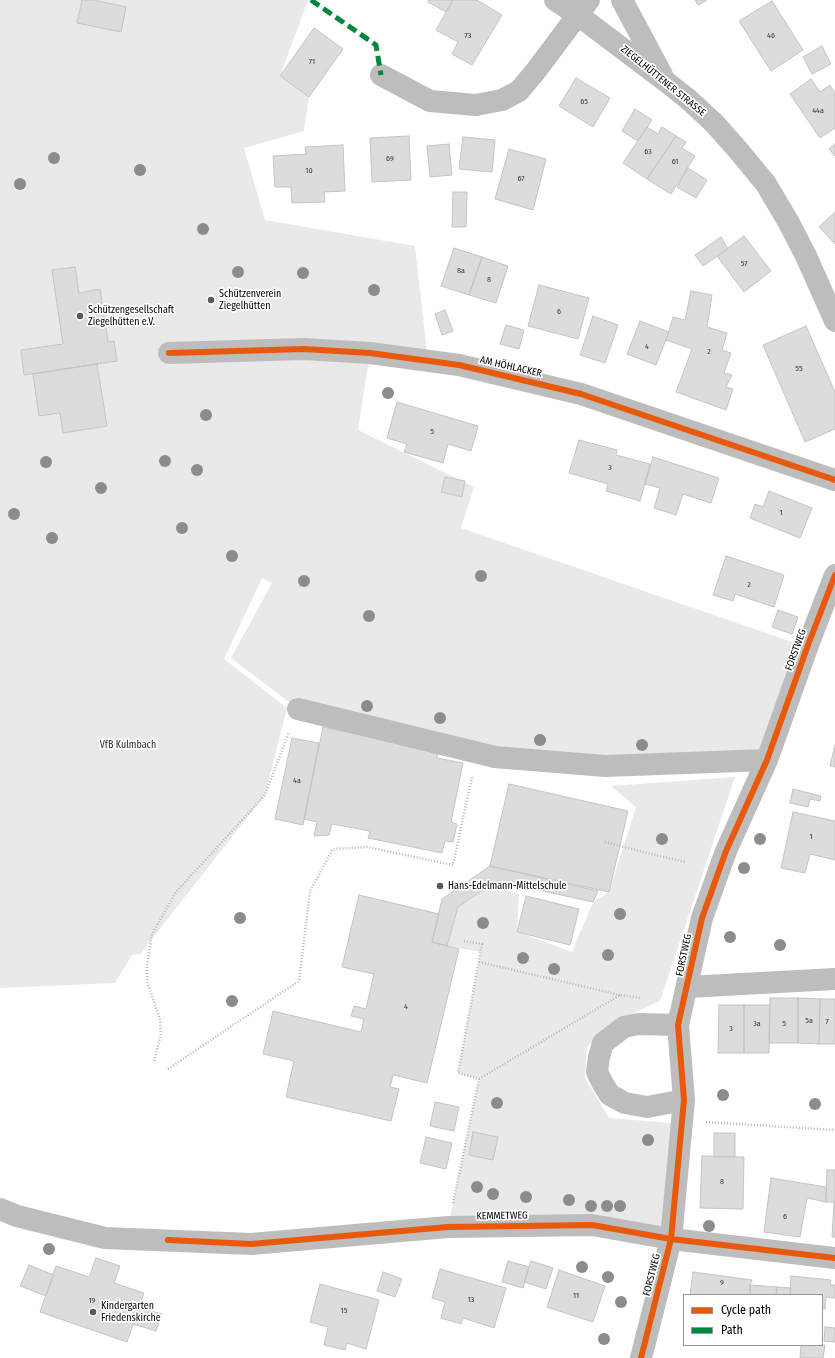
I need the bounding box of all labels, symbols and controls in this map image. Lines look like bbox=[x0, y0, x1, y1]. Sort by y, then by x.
house number: 73 bbox=[465, 31, 471, 41]
house number: 46 bbox=[767, 31, 775, 41]
street label: ZIEGELHÜTTENER STRASSE bbox=[618, 43, 708, 119]
house number: 71 bbox=[309, 57, 315, 67]
house number: 65 bbox=[580, 97, 588, 107]
house number: 44a bbox=[812, 106, 824, 116]
house number: 63 bbox=[644, 147, 652, 157]
house number: 69 bbox=[386, 154, 394, 164]
house number: 61 bbox=[672, 157, 678, 167]
house number: 10 bbox=[305, 166, 313, 176]
house number: 67 bbox=[517, 174, 525, 184]
house number: 57 bbox=[741, 259, 747, 269]
house number: 8a bbox=[457, 266, 465, 276]
house number: 8 bbox=[487, 275, 491, 285]
place label: Schützenverein Ziegelhütten bbox=[219, 288, 281, 312]
marker: Schützenverein Ziegelhütten bbox=[206, 295, 216, 305]
place label: Schützengesellschaft Ziegelhütten e.V. bbox=[88, 304, 174, 328]
house number: 6 bbox=[557, 307, 561, 317]
marker: Schützengesellschaft Ziegelhütten e.V. bbox=[75, 311, 85, 321]
house number: 4 bbox=[645, 342, 649, 352]
house number: 2 bbox=[707, 347, 711, 357]
street label: AM HÖHLACKER bbox=[479, 354, 543, 380]
house number: 55 bbox=[795, 364, 803, 374]
house number: 5 bbox=[430, 427, 434, 437]
house number: 3 bbox=[608, 463, 612, 473]
house number: 1 bbox=[779, 508, 783, 518]
house number: 2 bbox=[747, 580, 751, 590]
street label: FORSTWEG bbox=[783, 628, 809, 672]
park label: VfB Kulmbach bbox=[100, 739, 156, 751]
house number: 4a bbox=[293, 776, 301, 786]
house number: 1 bbox=[809, 832, 813, 842]
place label: Hans-Edelmann-Mittelschule bbox=[448, 880, 567, 892]
marker: Hans-Edelmann-Mittelschule bbox=[435, 881, 445, 891]
street label: FORSTWEG bbox=[674, 933, 694, 977]
house number: 4 bbox=[404, 1002, 408, 1012]
house number: 5a bbox=[805, 1016, 813, 1026]
house number: 7 bbox=[825, 1017, 829, 1027]
house number: 3a bbox=[753, 1019, 761, 1029]
house number: 5 bbox=[782, 1019, 786, 1029]
house number: 3 bbox=[729, 1024, 733, 1034]
house number: 8 bbox=[720, 1177, 724, 1187]
street label: KEMMETWEG bbox=[476, 1210, 528, 1222]
house number: 6 bbox=[783, 1212, 787, 1222]
street label: FORSTWEG bbox=[641, 1253, 663, 1297]
house number: 9 bbox=[720, 1278, 724, 1288]
house number: 11 bbox=[573, 1291, 579, 1301]
legend bbox=[683, 1294, 823, 1346]
house number: 13 bbox=[468, 1295, 474, 1305]
house number: 19 bbox=[88, 1296, 96, 1306]
place label: Kindergarten Friedenskirche bbox=[101, 1300, 161, 1324]
text: Cycle path bbox=[721, 1303, 771, 1317]
house number: 15 bbox=[341, 1306, 347, 1316]
marker: Kindergarten Friedenskirche bbox=[88, 1307, 98, 1317]
text: Path bbox=[721, 1323, 743, 1337]

